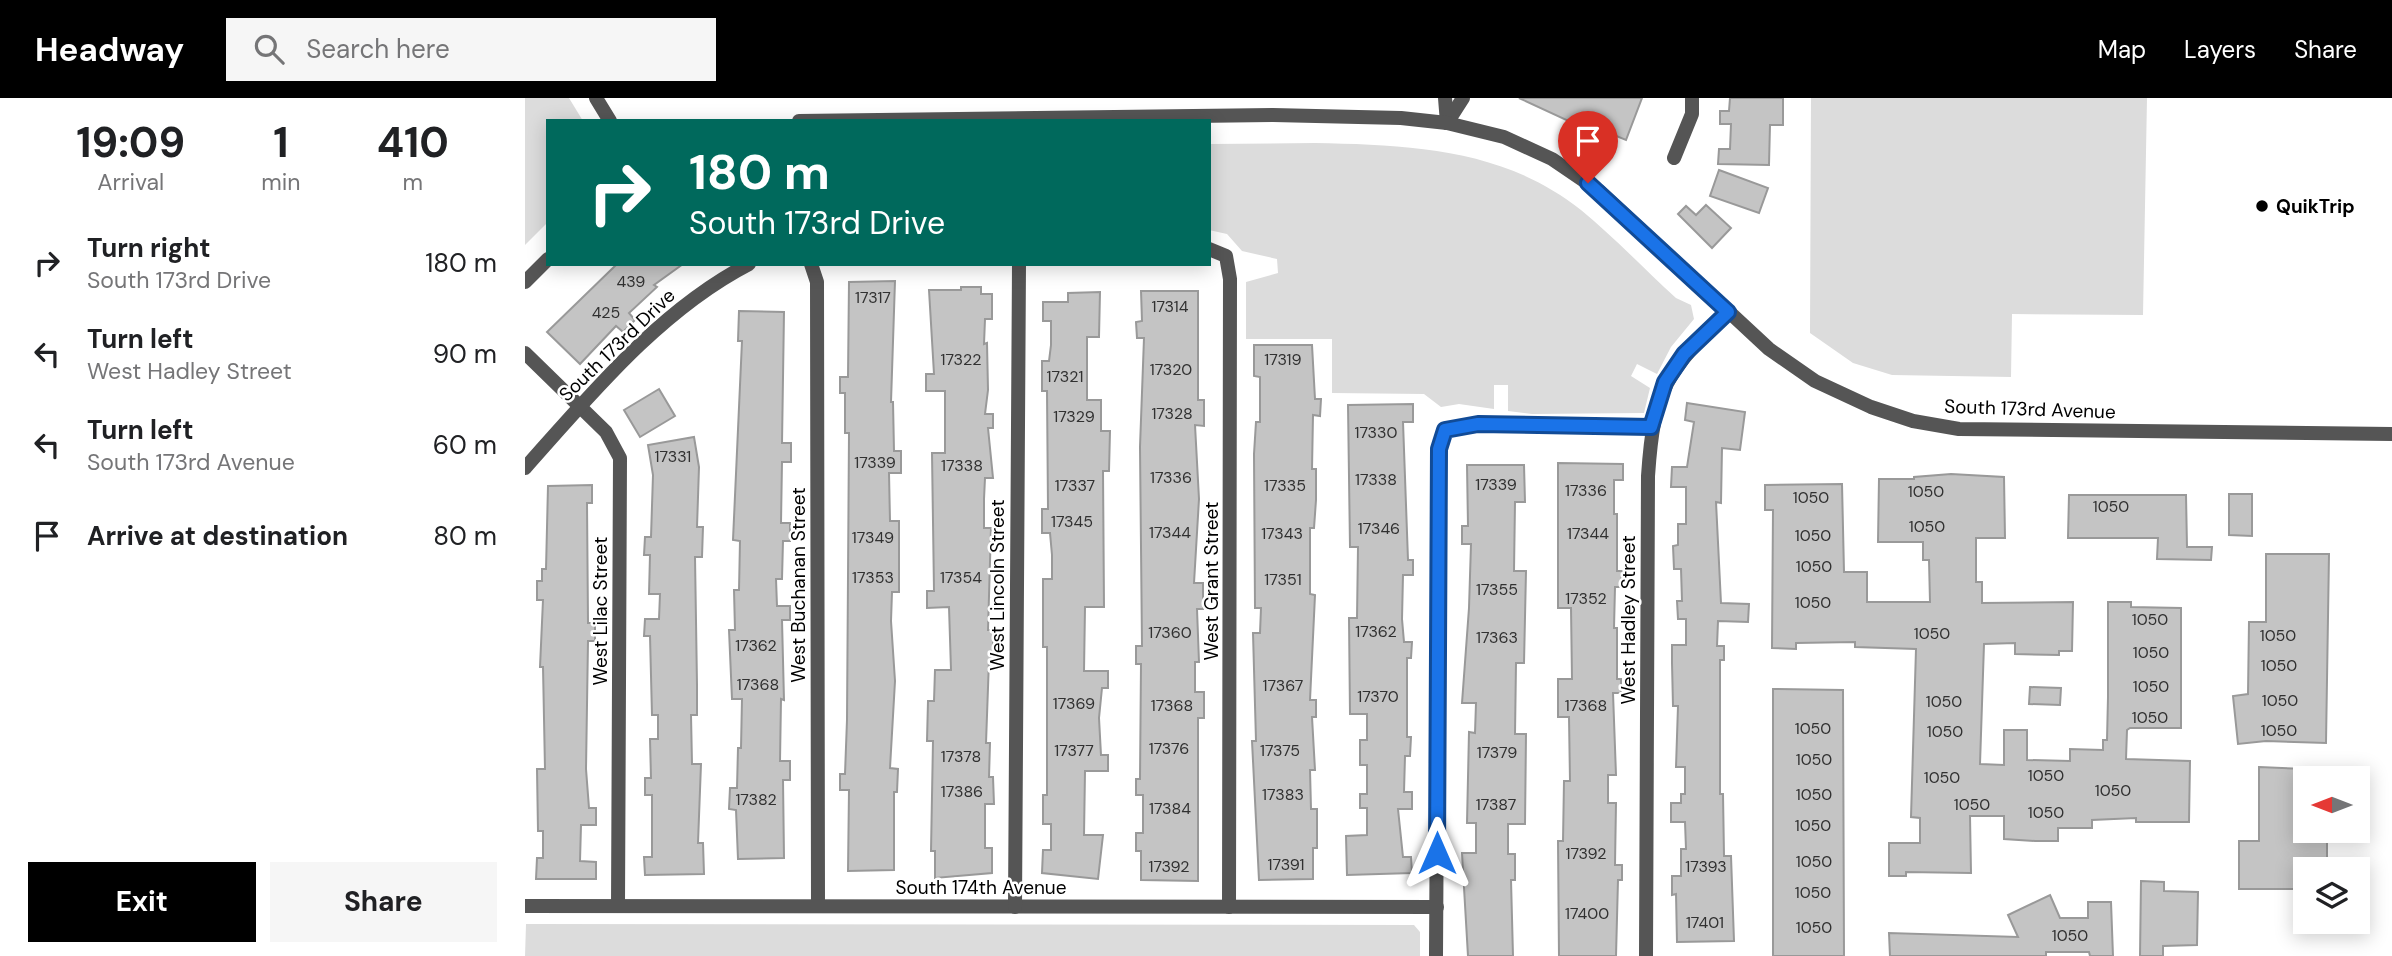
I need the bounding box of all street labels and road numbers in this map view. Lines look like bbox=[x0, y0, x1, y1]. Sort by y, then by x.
street label: South 173rd Drive bbox=[554, 283, 680, 407]
street label: South 173rd Avenue bbox=[1944, 394, 2116, 424]
street label: West Buchanan Street bbox=[786, 487, 811, 683]
street label: West Lincoln Street bbox=[985, 499, 1010, 671]
street label: West Grant Street bbox=[1199, 502, 1224, 660]
street label: West Hadley Street bbox=[1616, 535, 1641, 705]
street label: West Lilac Street bbox=[588, 537, 613, 685]
street label: South 174th Avenue bbox=[895, 875, 1067, 900]

